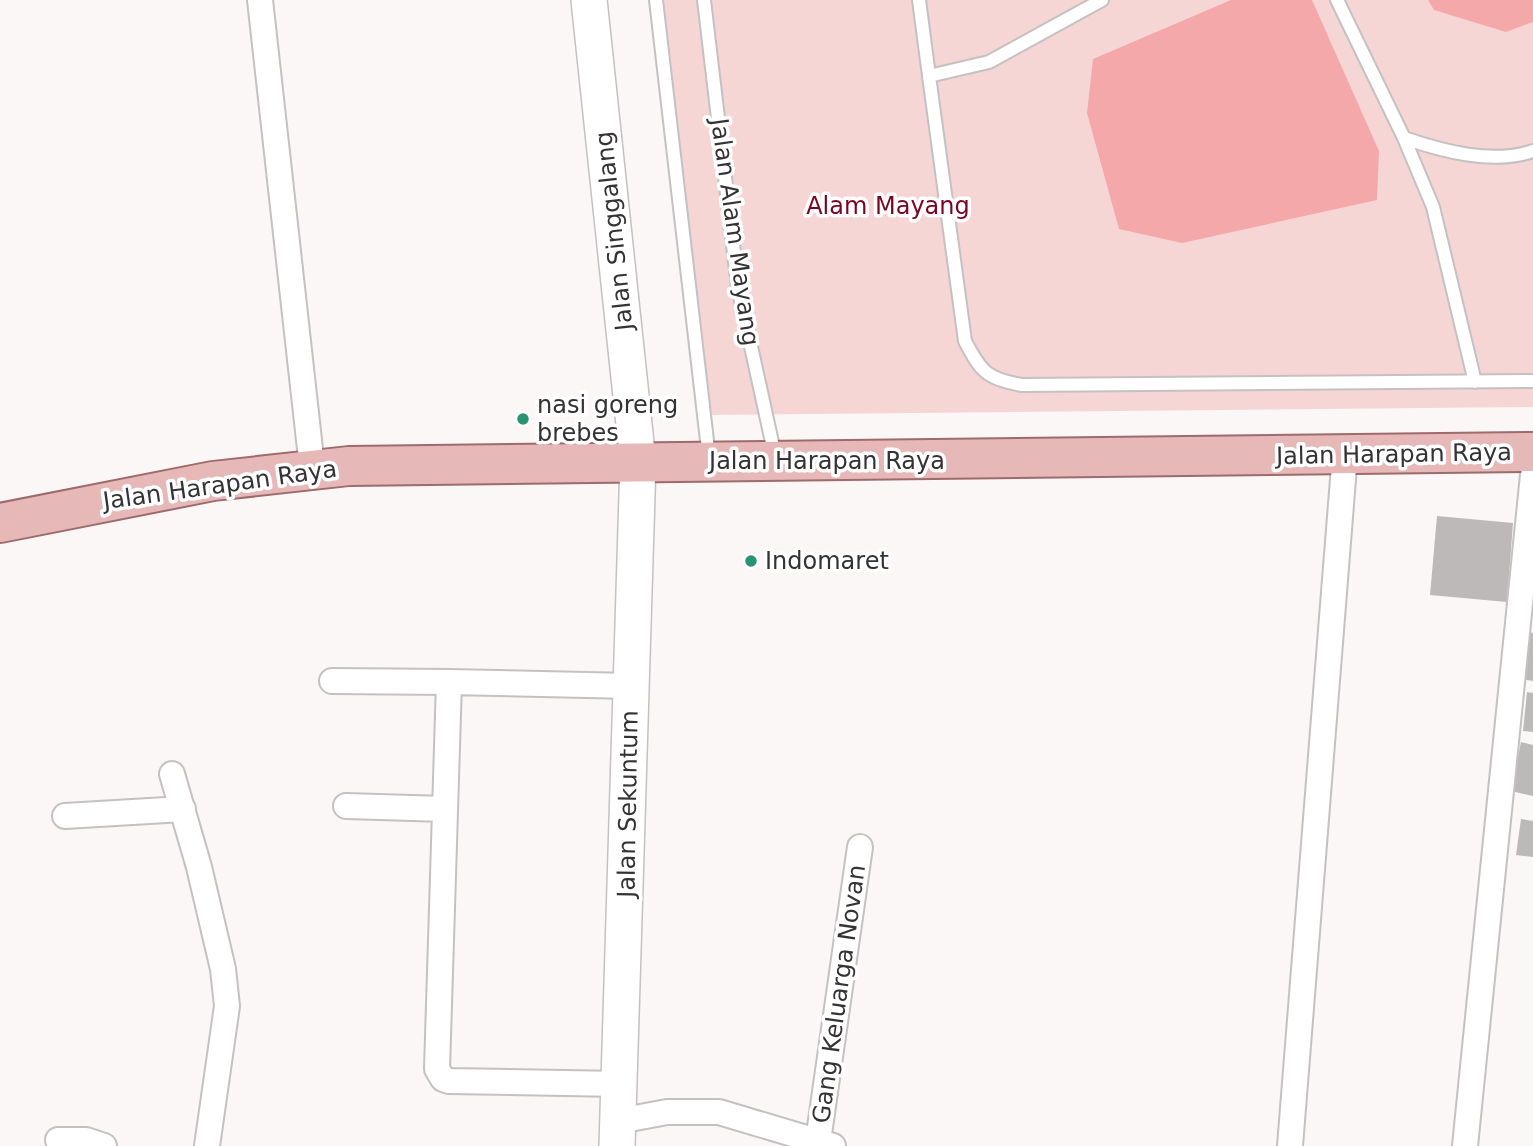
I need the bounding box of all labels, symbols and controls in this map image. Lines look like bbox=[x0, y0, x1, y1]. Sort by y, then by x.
street label: Jalan Alam Mayang bbox=[705, 114, 765, 348]
street label: Jalan Singgalang bbox=[590, 130, 639, 334]
park label: Alam Mayang bbox=[806, 192, 970, 220]
place label: nasi goreng brebes bbox=[537, 391, 678, 447]
marker: nasi goreng brebes bbox=[515, 411, 531, 427]
street label: Jalan Harapan Raya bbox=[1274, 438, 1512, 470]
street label: Jalan Harapan Raya bbox=[707, 447, 945, 475]
street label: Jalan Harapan Raya bbox=[99, 455, 339, 516]
place label: Indomaret bbox=[765, 547, 889, 575]
marker: Indomaret bbox=[743, 553, 759, 569]
street label: Jalan Sekuntum bbox=[612, 710, 644, 900]
street label: Gang Keluarga Novan bbox=[807, 863, 871, 1125]

